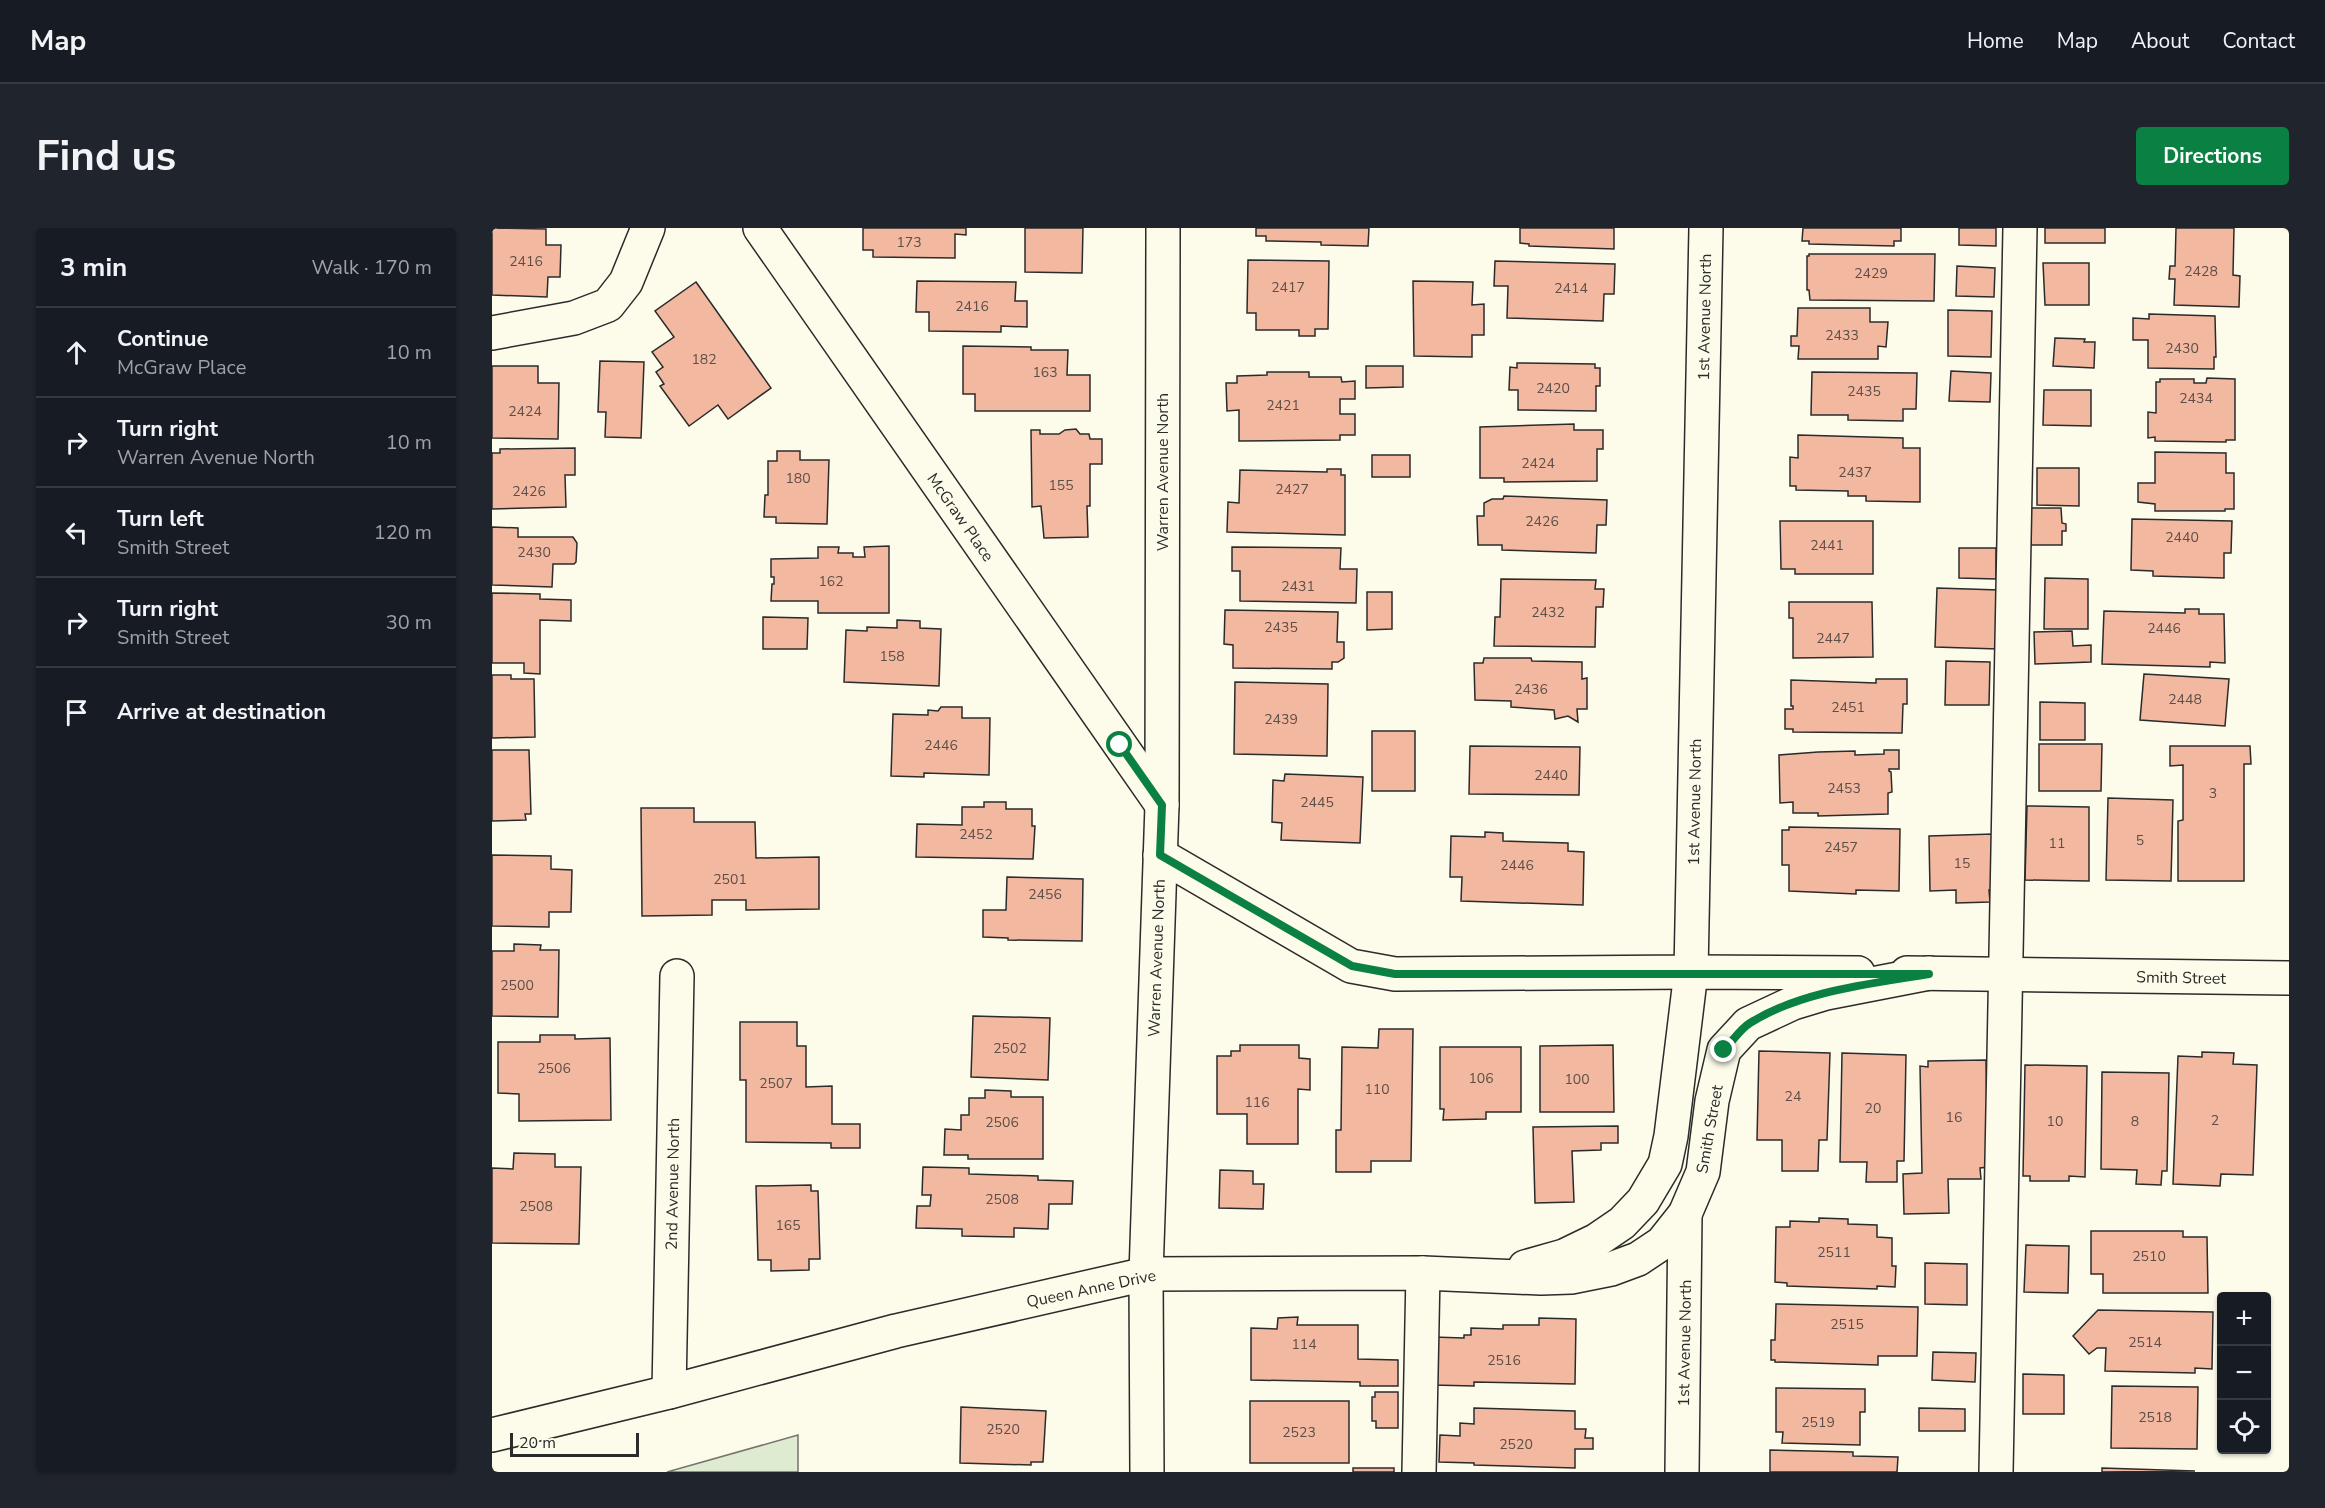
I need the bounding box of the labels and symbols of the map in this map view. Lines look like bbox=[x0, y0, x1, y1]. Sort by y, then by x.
house number: 173 bbox=[896, 233, 922, 252]
house number: 2416 bbox=[509, 252, 543, 271]
street label: 1st Avenue North bbox=[1693, 253, 1717, 381]
house number: 2428 bbox=[2184, 262, 2218, 281]
house number: 2429 bbox=[1854, 264, 1888, 283]
house number: 2417 bbox=[1271, 278, 1305, 297]
house number: 2414 bbox=[1554, 279, 1588, 298]
house number: 2416 bbox=[955, 297, 989, 316]
house number: 2433 bbox=[1825, 326, 1859, 345]
house number: 2430 bbox=[2165, 339, 2199, 358]
house number: 182 bbox=[691, 350, 717, 369]
house number: 163 bbox=[1032, 363, 1058, 382]
house number: 2420 bbox=[1536, 379, 1570, 398]
house number: 2435 bbox=[1847, 382, 1881, 401]
house number: 2434 bbox=[2179, 389, 2213, 408]
street label: Warren Avenue North bbox=[1152, 393, 1174, 551]
house number: 2421 bbox=[1266, 396, 1300, 415]
house number: 2424 bbox=[508, 402, 542, 421]
house number: 2424 bbox=[1521, 454, 1555, 473]
house number: 2437 bbox=[1838, 463, 1872, 482]
house number: 180 bbox=[785, 469, 811, 488]
street label: McGraw Place bbox=[922, 469, 999, 566]
house number: 155 bbox=[1048, 476, 1074, 495]
house number: 2427 bbox=[1275, 480, 1309, 499]
house number: 2426 bbox=[512, 482, 546, 501]
house number: 2426 bbox=[1525, 512, 1559, 531]
house number: 2440 bbox=[2165, 528, 2199, 547]
house number: 2441 bbox=[1810, 536, 1844, 555]
house number: 2430 bbox=[517, 543, 551, 562]
house number: 162 bbox=[818, 572, 844, 591]
house number: 2431 bbox=[1281, 577, 1315, 596]
house number: 2432 bbox=[1531, 603, 1565, 622]
house number: 2435 bbox=[1264, 618, 1298, 637]
house number: 2446 bbox=[2147, 619, 2181, 638]
house number: 2447 bbox=[1816, 629, 1850, 648]
house number: 158 bbox=[879, 647, 905, 666]
house number: 2436 bbox=[1514, 680, 1548, 699]
house number: 2448 bbox=[2168, 690, 2202, 709]
house number: 2451 bbox=[1831, 698, 1865, 717]
house number: 2439 bbox=[1264, 710, 1298, 729]
route start bbox=[1106, 731, 1132, 757]
house number: 2446 bbox=[924, 736, 958, 755]
street label: 1st Avenue North bbox=[1683, 738, 1707, 866]
house number: 2440 bbox=[1534, 766, 1568, 785]
house number: 2453 bbox=[1827, 779, 1861, 798]
house number: 3 bbox=[2209, 784, 2217, 803]
house number: 2445 bbox=[1300, 793, 1334, 812]
house number: 2452 bbox=[959, 825, 993, 844]
house number: 5 bbox=[2136, 831, 2144, 850]
house number: 11 bbox=[2049, 834, 2065, 853]
house number: 2457 bbox=[1824, 838, 1858, 857]
house number: 15 bbox=[1954, 854, 1970, 873]
house number: 2446 bbox=[1500, 856, 1534, 875]
house number: 2501 bbox=[713, 870, 747, 889]
street label: Warren Avenue North bbox=[1143, 879, 1171, 1038]
house number: 2456 bbox=[1028, 885, 1062, 904]
street label: Smith Street bbox=[2136, 966, 2226, 990]
house number: 2500 bbox=[500, 976, 534, 995]
route end bbox=[1710, 1036, 1736, 1062]
house number: 2502 bbox=[993, 1039, 1027, 1058]
house number: 2506 bbox=[537, 1059, 571, 1078]
house number: 106 bbox=[1468, 1069, 1494, 1088]
house number: 100 bbox=[1564, 1070, 1590, 1089]
house number: 2507 bbox=[759, 1074, 793, 1093]
house number: 110 bbox=[1364, 1080, 1390, 1099]
street label: Smith Street bbox=[1691, 1083, 1729, 1175]
house number: 24 bbox=[1785, 1087, 1801, 1106]
house number: 116 bbox=[1244, 1093, 1270, 1112]
house number: 20 bbox=[1865, 1099, 1881, 1118]
house number: 16 bbox=[1946, 1108, 1962, 1127]
house number: 2 bbox=[2211, 1111, 2219, 1130]
house number: 10 bbox=[2047, 1112, 2063, 1131]
house number: 8 bbox=[2131, 1112, 2139, 1131]
house number: 2506 bbox=[985, 1113, 1019, 1132]
street label: 2nd Avenue North bbox=[661, 1118, 685, 1250]
house number: 2508 bbox=[985, 1190, 1019, 1209]
house number: 2508 bbox=[519, 1197, 553, 1216]
house number: 165 bbox=[775, 1216, 801, 1235]
house number: 2511 bbox=[1817, 1243, 1851, 1262]
house number: 2510 bbox=[2132, 1247, 2166, 1266]
street label: Queen Anne Drive bbox=[1024, 1265, 1158, 1313]
street label: 1st Avenue North bbox=[1673, 1279, 1697, 1407]
house number: 2515 bbox=[1830, 1315, 1864, 1334]
house number: 2514 bbox=[2128, 1333, 2162, 1352]
house number: 114 bbox=[1291, 1335, 1317, 1354]
house number: 2516 bbox=[1487, 1351, 1521, 1370]
house number: 2518 bbox=[2138, 1408, 2172, 1427]
house number: 2519 bbox=[1801, 1413, 1835, 1432]
house number: 2520 bbox=[986, 1420, 1020, 1439]
house number: 2523 bbox=[1282, 1423, 1316, 1442]
scale bar bbox=[510, 1430, 639, 1458]
house number: 2520 bbox=[1499, 1435, 1533, 1454]

